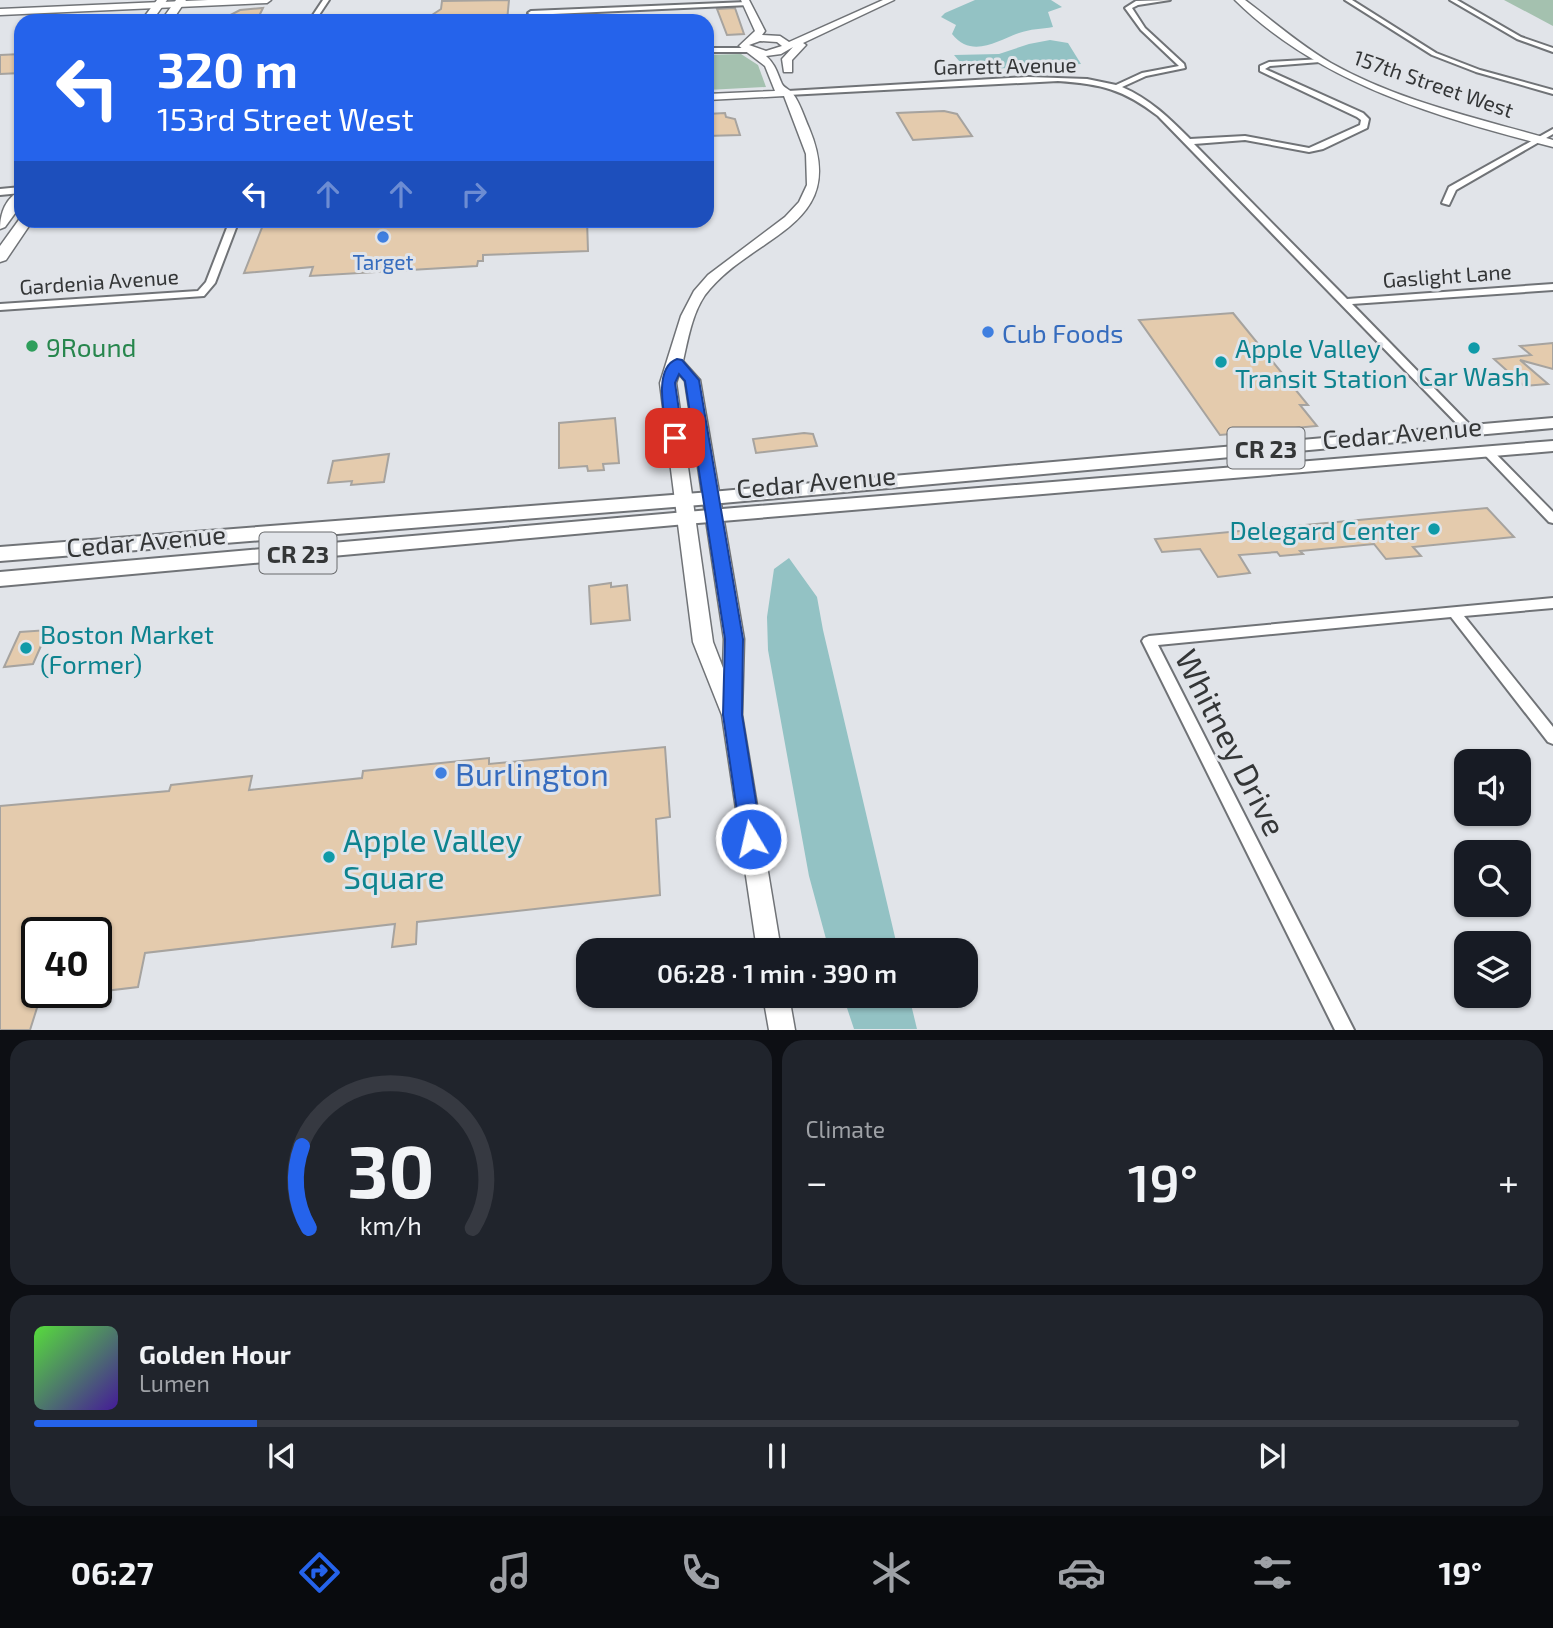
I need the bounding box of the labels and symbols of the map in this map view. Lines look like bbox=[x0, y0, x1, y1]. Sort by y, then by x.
street label: 157th Street West bbox=[1351, 44, 1517, 122]
street label: Garrett Avenue bbox=[933, 51, 1077, 79]
marker: Target bbox=[375, 229, 391, 245]
place label: Target bbox=[352, 249, 414, 274]
street label: Gaslight Lane bbox=[1382, 258, 1512, 292]
street label: Gardenia Avenue bbox=[18, 263, 180, 299]
place label: Cub Foods bbox=[1002, 317, 1124, 348]
marker: Cub Foods bbox=[980, 324, 996, 340]
place label: 9Round bbox=[46, 331, 136, 362]
place label: Apple Valley Transit Station bbox=[1235, 332, 1408, 393]
marker: 9Round bbox=[24, 338, 40, 354]
marker: Car Wash bbox=[1466, 340, 1482, 356]
marker: Apple Valley Transit Station bbox=[1213, 354, 1229, 370]
place label: Car Wash bbox=[1418, 360, 1530, 391]
pin bbox=[645, 408, 705, 468]
street label: Cedar Avenue bbox=[1321, 410, 1483, 454]
road number: CR 23 bbox=[1228, 428, 1304, 468]
street label: Cedar Avenue bbox=[735, 459, 897, 503]
place label: Delegard Center bbox=[1229, 514, 1420, 545]
street label: Cedar Avenue bbox=[65, 518, 227, 562]
marker: Delegard Center bbox=[1426, 521, 1442, 537]
road number: CR 23 bbox=[260, 532, 336, 574]
place label: Boston Market (Former) bbox=[40, 618, 214, 679]
marker: Boston Market (Former) bbox=[18, 640, 34, 656]
street label: Whitney Drive bbox=[1169, 642, 1295, 842]
place label: Burlington bbox=[455, 754, 609, 792]
marker: Burlington bbox=[433, 765, 449, 781]
position arrow bbox=[714, 802, 788, 876]
place label: Apple Valley Square bbox=[343, 820, 522, 895]
marker: Apple Valley Square bbox=[321, 849, 337, 865]
speed limit sign: 40 bbox=[21, 917, 112, 1008]

